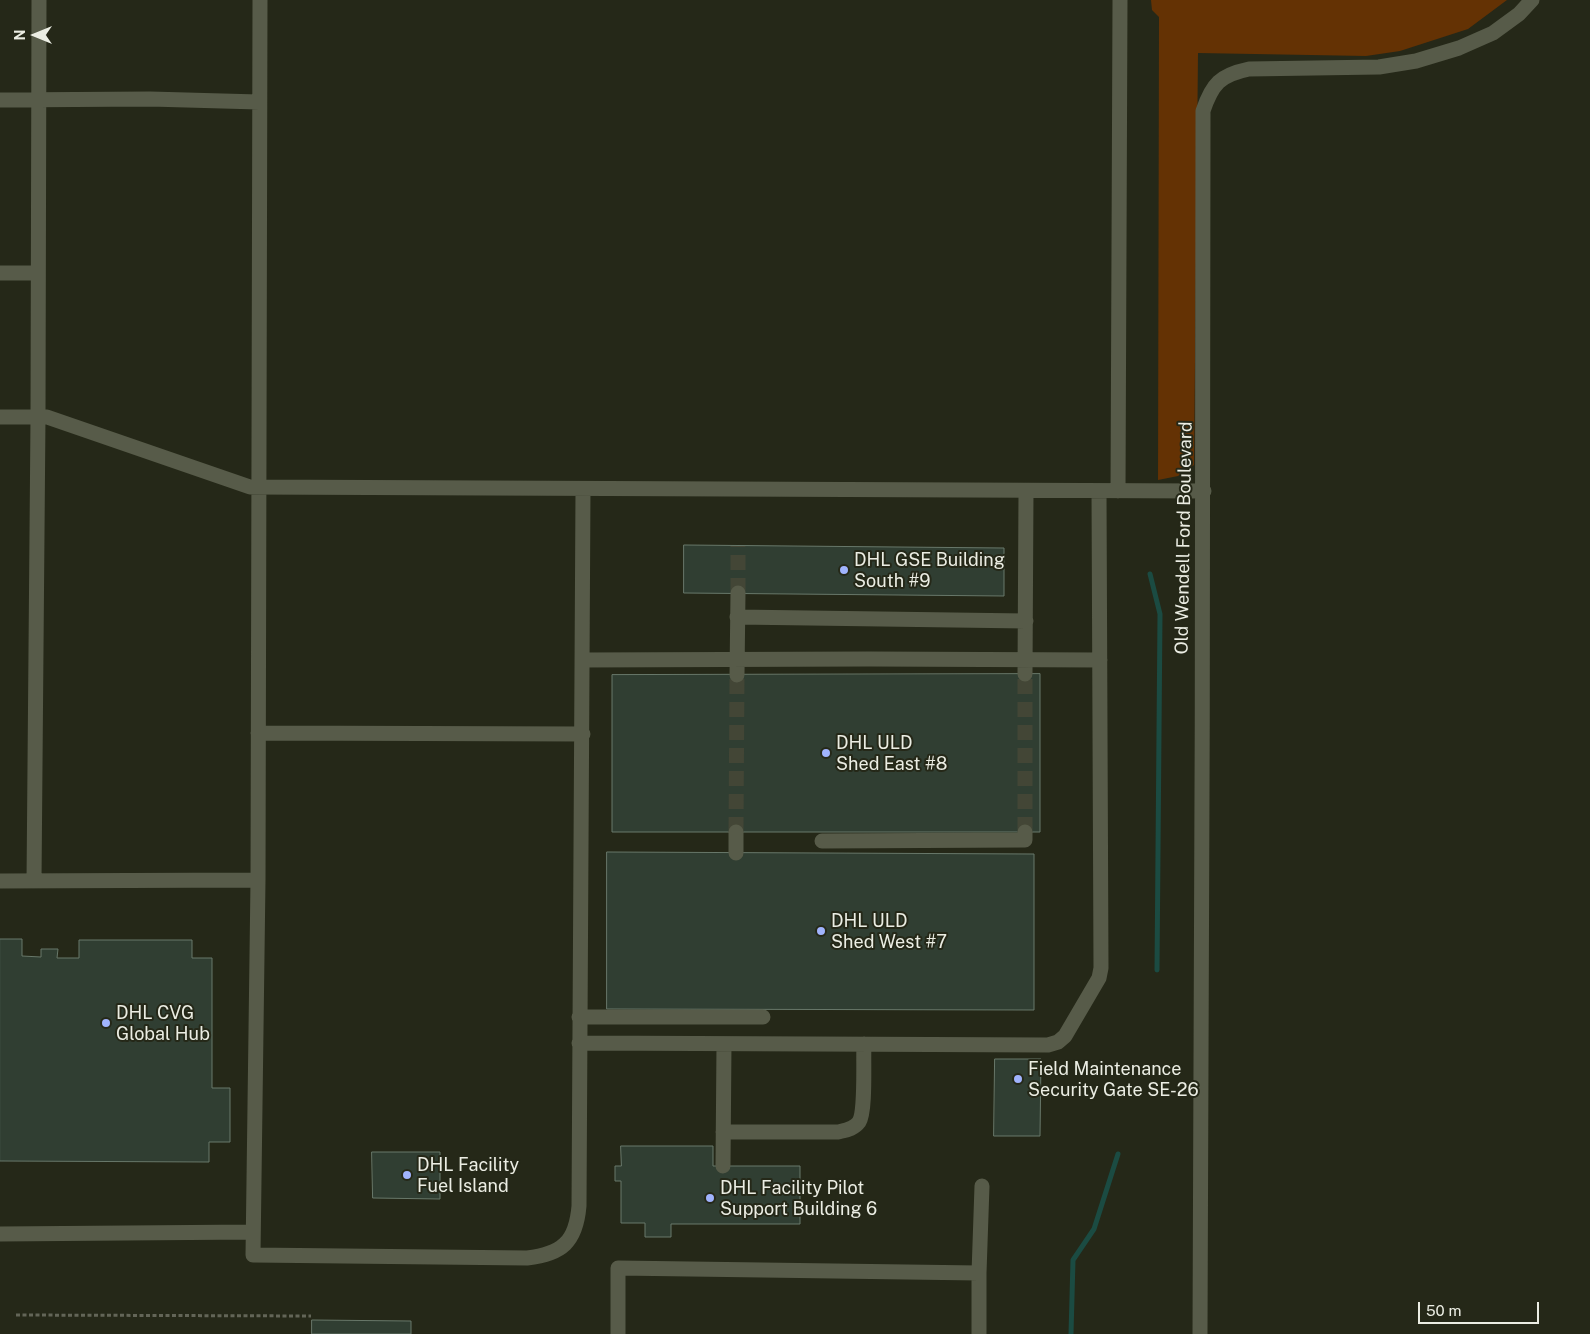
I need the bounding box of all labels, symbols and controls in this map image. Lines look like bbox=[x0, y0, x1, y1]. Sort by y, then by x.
north arrow bbox=[10, 10, 60, 60]
text: N bbox=[12, 30, 28, 40]
street label: Old Wendell Ford Boulevard bbox=[1171, 421, 1197, 655]
place label: DHL GSE Building South #9 bbox=[854, 549, 1005, 592]
marker: DHL GSE Building South #9 bbox=[838, 564, 850, 576]
place label: DHL ULD Shed East #8 bbox=[836, 732, 947, 774]
marker: DHL ULD Shed East #8 bbox=[820, 747, 832, 759]
place label: DHL ULD Shed West #7 bbox=[831, 910, 947, 952]
marker: DHL ULD Shed West #7 bbox=[815, 925, 827, 937]
place label: DHL CVG Global Hub bbox=[116, 1002, 210, 1044]
marker: DHL CVG Global Hub bbox=[100, 1017, 112, 1029]
place label: Field Maintenance Security Gate SE-26 bbox=[1028, 1058, 1199, 1100]
marker: Field Maintenance Security Gate SE-26 bbox=[1012, 1073, 1024, 1085]
place label: DHL Facility Fuel Island bbox=[417, 1154, 519, 1196]
marker: DHL Facility Fuel Island bbox=[401, 1169, 413, 1181]
place label: DHL Facility Pilot Support Building 6 bbox=[720, 1177, 877, 1220]
marker: DHL Facility Pilot Support Building 6 bbox=[704, 1192, 716, 1204]
scale bar bbox=[1420, 1292, 1541, 1324]
text: 50 m bbox=[1426, 1302, 1461, 1319]

